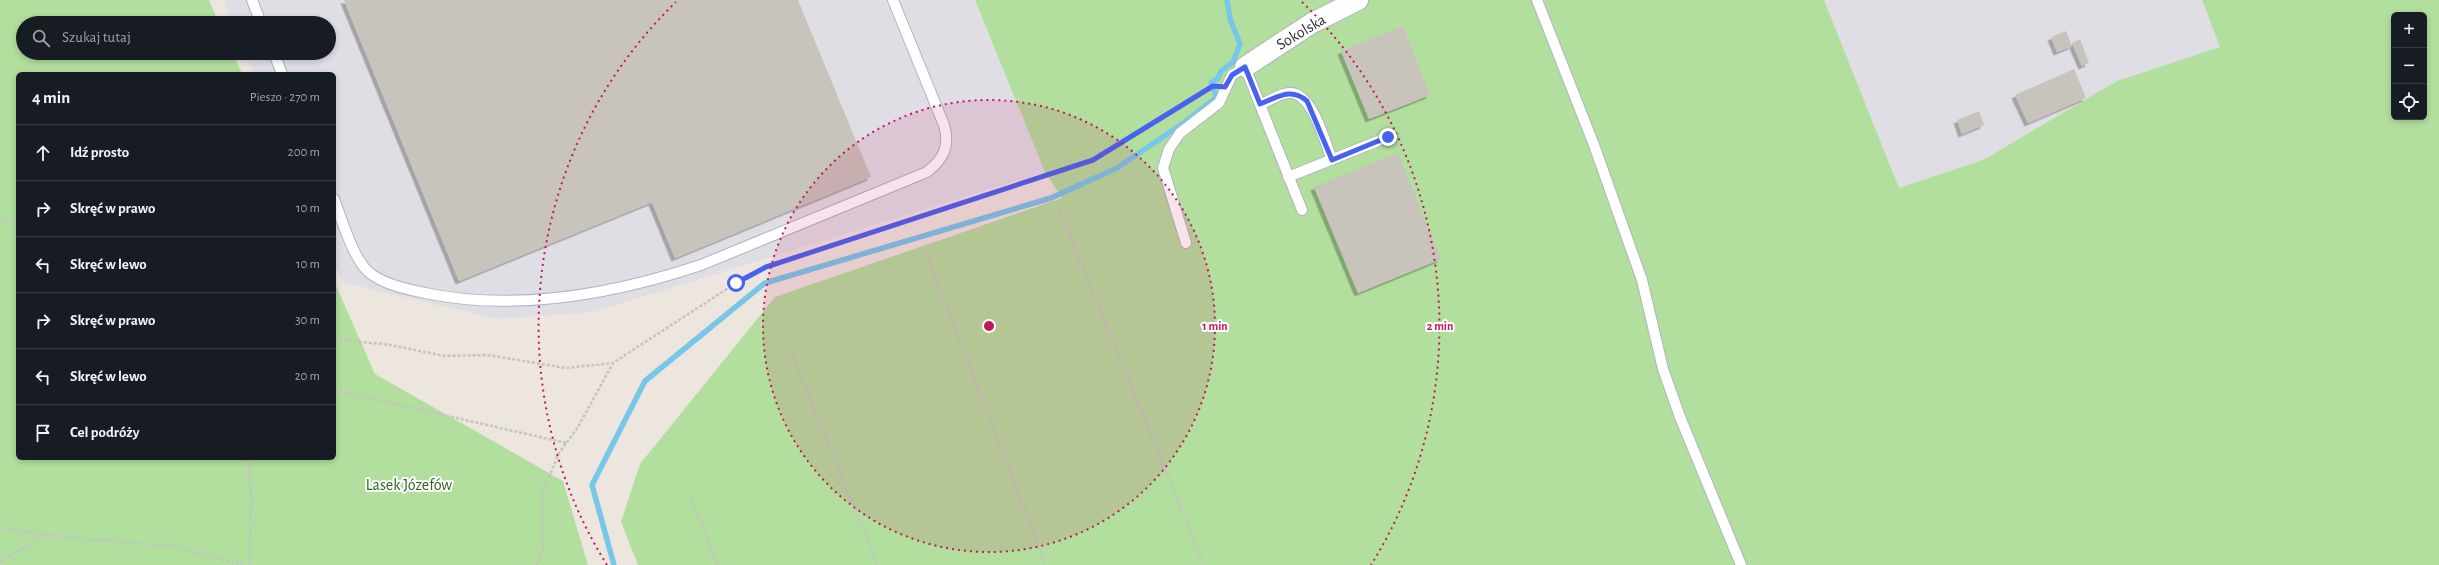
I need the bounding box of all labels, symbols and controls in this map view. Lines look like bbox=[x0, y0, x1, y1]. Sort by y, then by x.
street label: Sokolska bbox=[1274, 11, 1328, 53]
map controls bbox=[2391, 12, 2427, 120]
button: + bbox=[2391, 12, 2427, 48]
search box bbox=[16, 16, 336, 60]
icon: search bbox=[30, 27, 52, 49]
text: Szukaj tutaj bbox=[62, 30, 131, 45]
button: − bbox=[2391, 48, 2427, 84]
button: locate bbox=[2391, 84, 2427, 120]
text: 4 min bbox=[32, 89, 70, 106]
text: Pieszo · 270 m bbox=[250, 91, 320, 104]
route end bbox=[1379, 128, 1397, 146]
icon: ahead bbox=[32, 142, 54, 164]
text: Idź prosto bbox=[70, 145, 129, 160]
text: 200 m bbox=[288, 146, 320, 159]
icon: right bbox=[32, 198, 54, 220]
text: Skręć w prawo bbox=[70, 201, 155, 216]
text: 10 m bbox=[296, 202, 320, 215]
icon: left bbox=[32, 254, 54, 276]
text: Skręć w lewo bbox=[70, 257, 147, 272]
text: 10 m bbox=[296, 258, 320, 271]
route start bbox=[727, 274, 745, 292]
icon: right bbox=[32, 310, 54, 332]
text: Skręć w prawo bbox=[70, 313, 155, 328]
text: 30 m bbox=[295, 314, 320, 327]
centre of rings bbox=[982, 319, 996, 333]
text: 1 min bbox=[1202, 320, 1228, 332]
text: 2 min bbox=[1427, 320, 1453, 332]
icon: left bbox=[32, 366, 54, 388]
text: Skręć w lewo bbox=[70, 369, 147, 384]
text: 20 m bbox=[295, 370, 320, 383]
icon: arrive bbox=[32, 422, 54, 444]
text: Cel podróży bbox=[70, 425, 139, 440]
park label: Lasek Józefów bbox=[366, 477, 452, 493]

